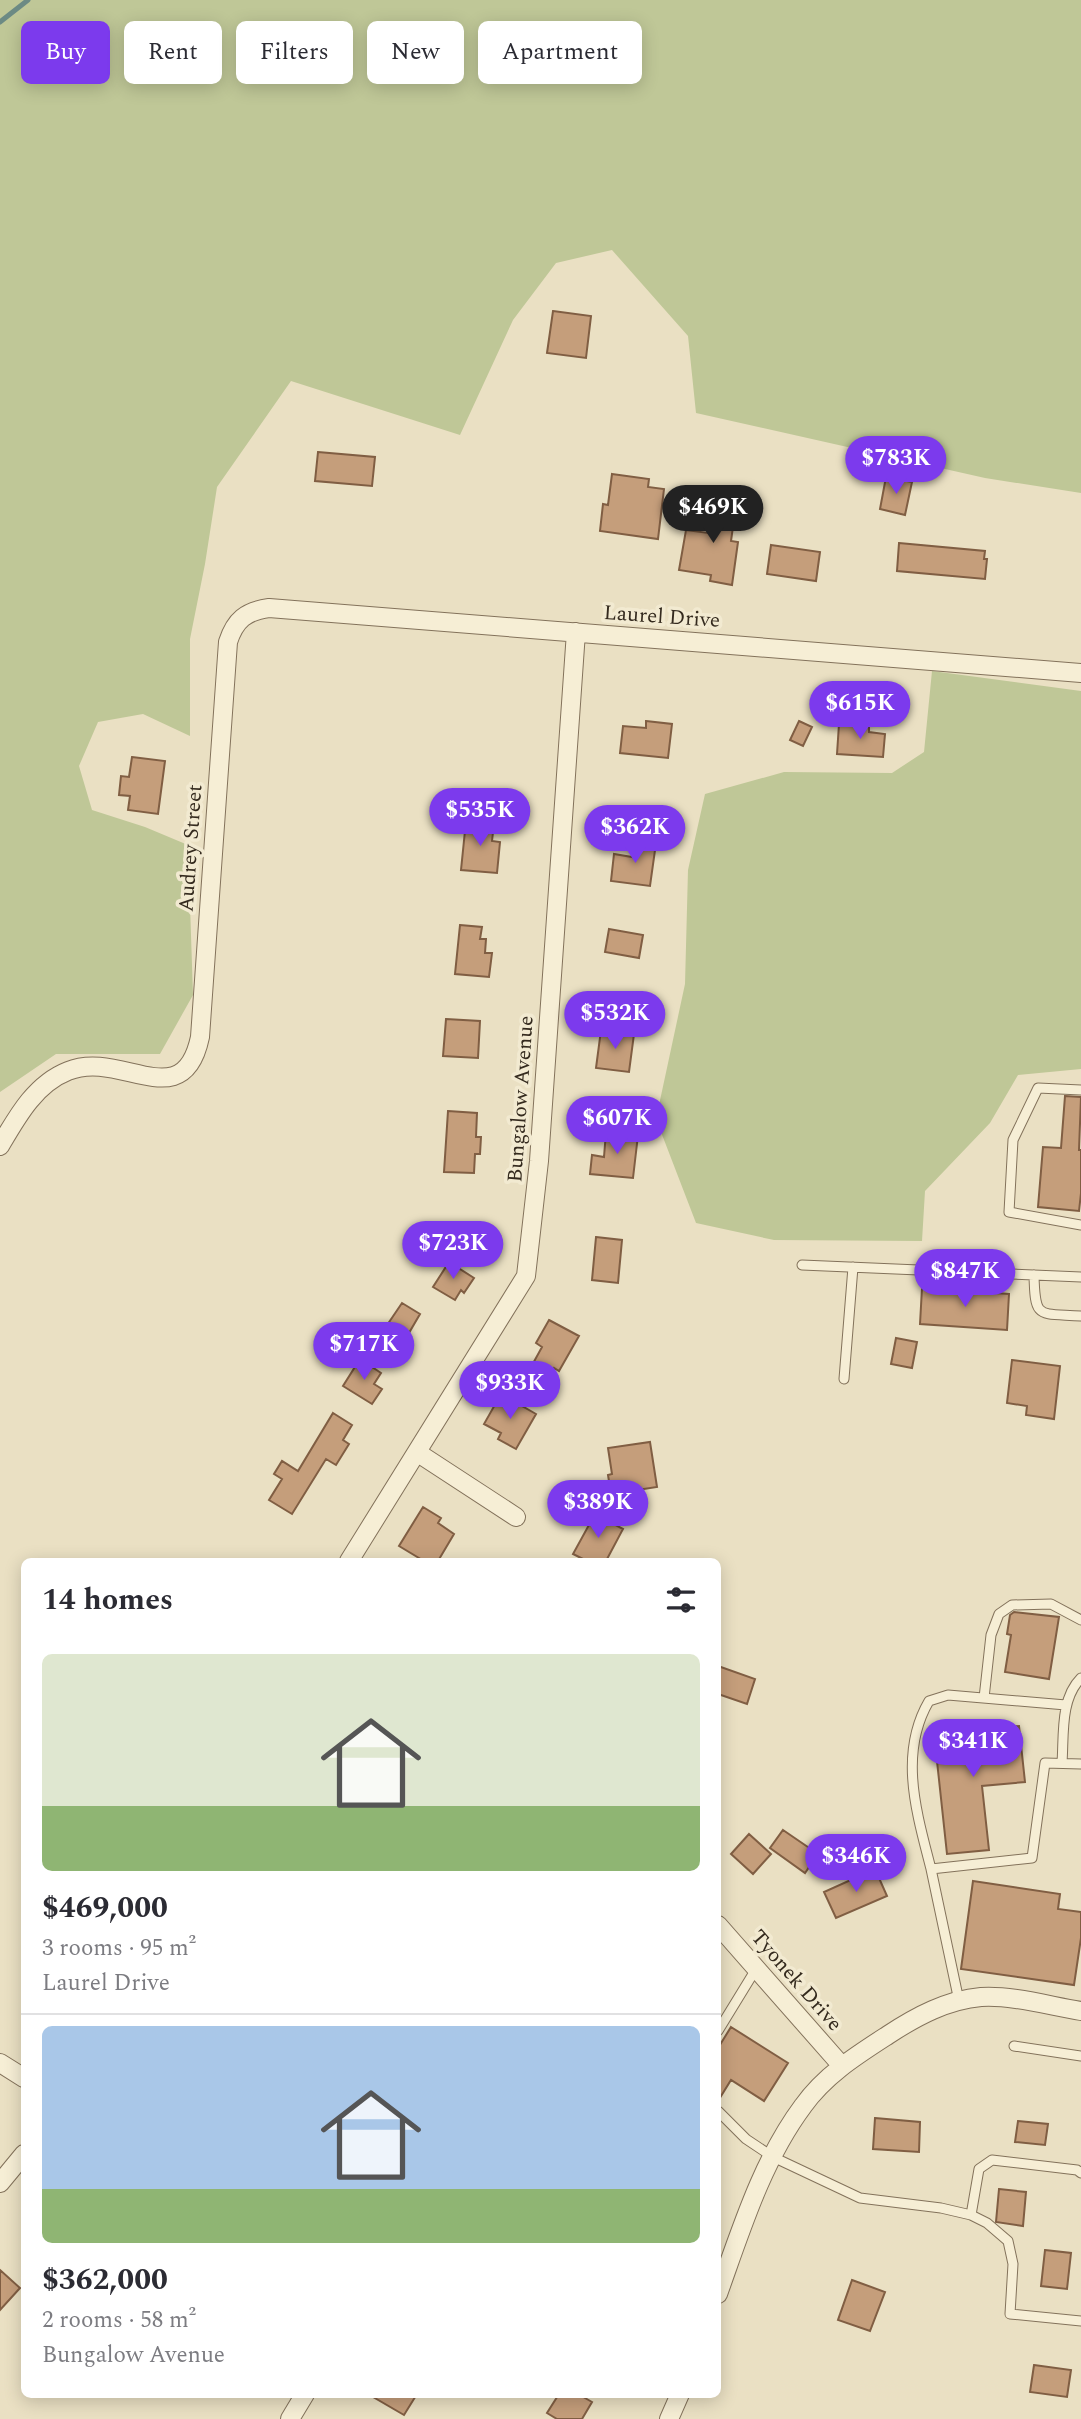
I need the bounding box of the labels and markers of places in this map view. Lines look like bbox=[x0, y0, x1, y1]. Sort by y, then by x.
pin: $783K bbox=[847, 436, 945, 496]
pin: $469K bbox=[664, 486, 762, 545]
pin: $615K bbox=[811, 682, 909, 741]
pin: $535K bbox=[431, 788, 529, 848]
pin: $362K bbox=[586, 806, 684, 865]
pin: $532K bbox=[566, 992, 664, 1051]
pin: $607K bbox=[568, 1096, 666, 1156]
pin: $723K bbox=[404, 1222, 502, 1281]
pin: $847K bbox=[916, 1250, 1014, 1309]
pin: $717K bbox=[315, 1322, 413, 1382]
pin: $933K bbox=[461, 1362, 559, 1421]
pin: $389K bbox=[549, 1480, 647, 1540]
pin: $341K bbox=[924, 1720, 1022, 1779]
pin: $346K bbox=[807, 1834, 905, 1894]

